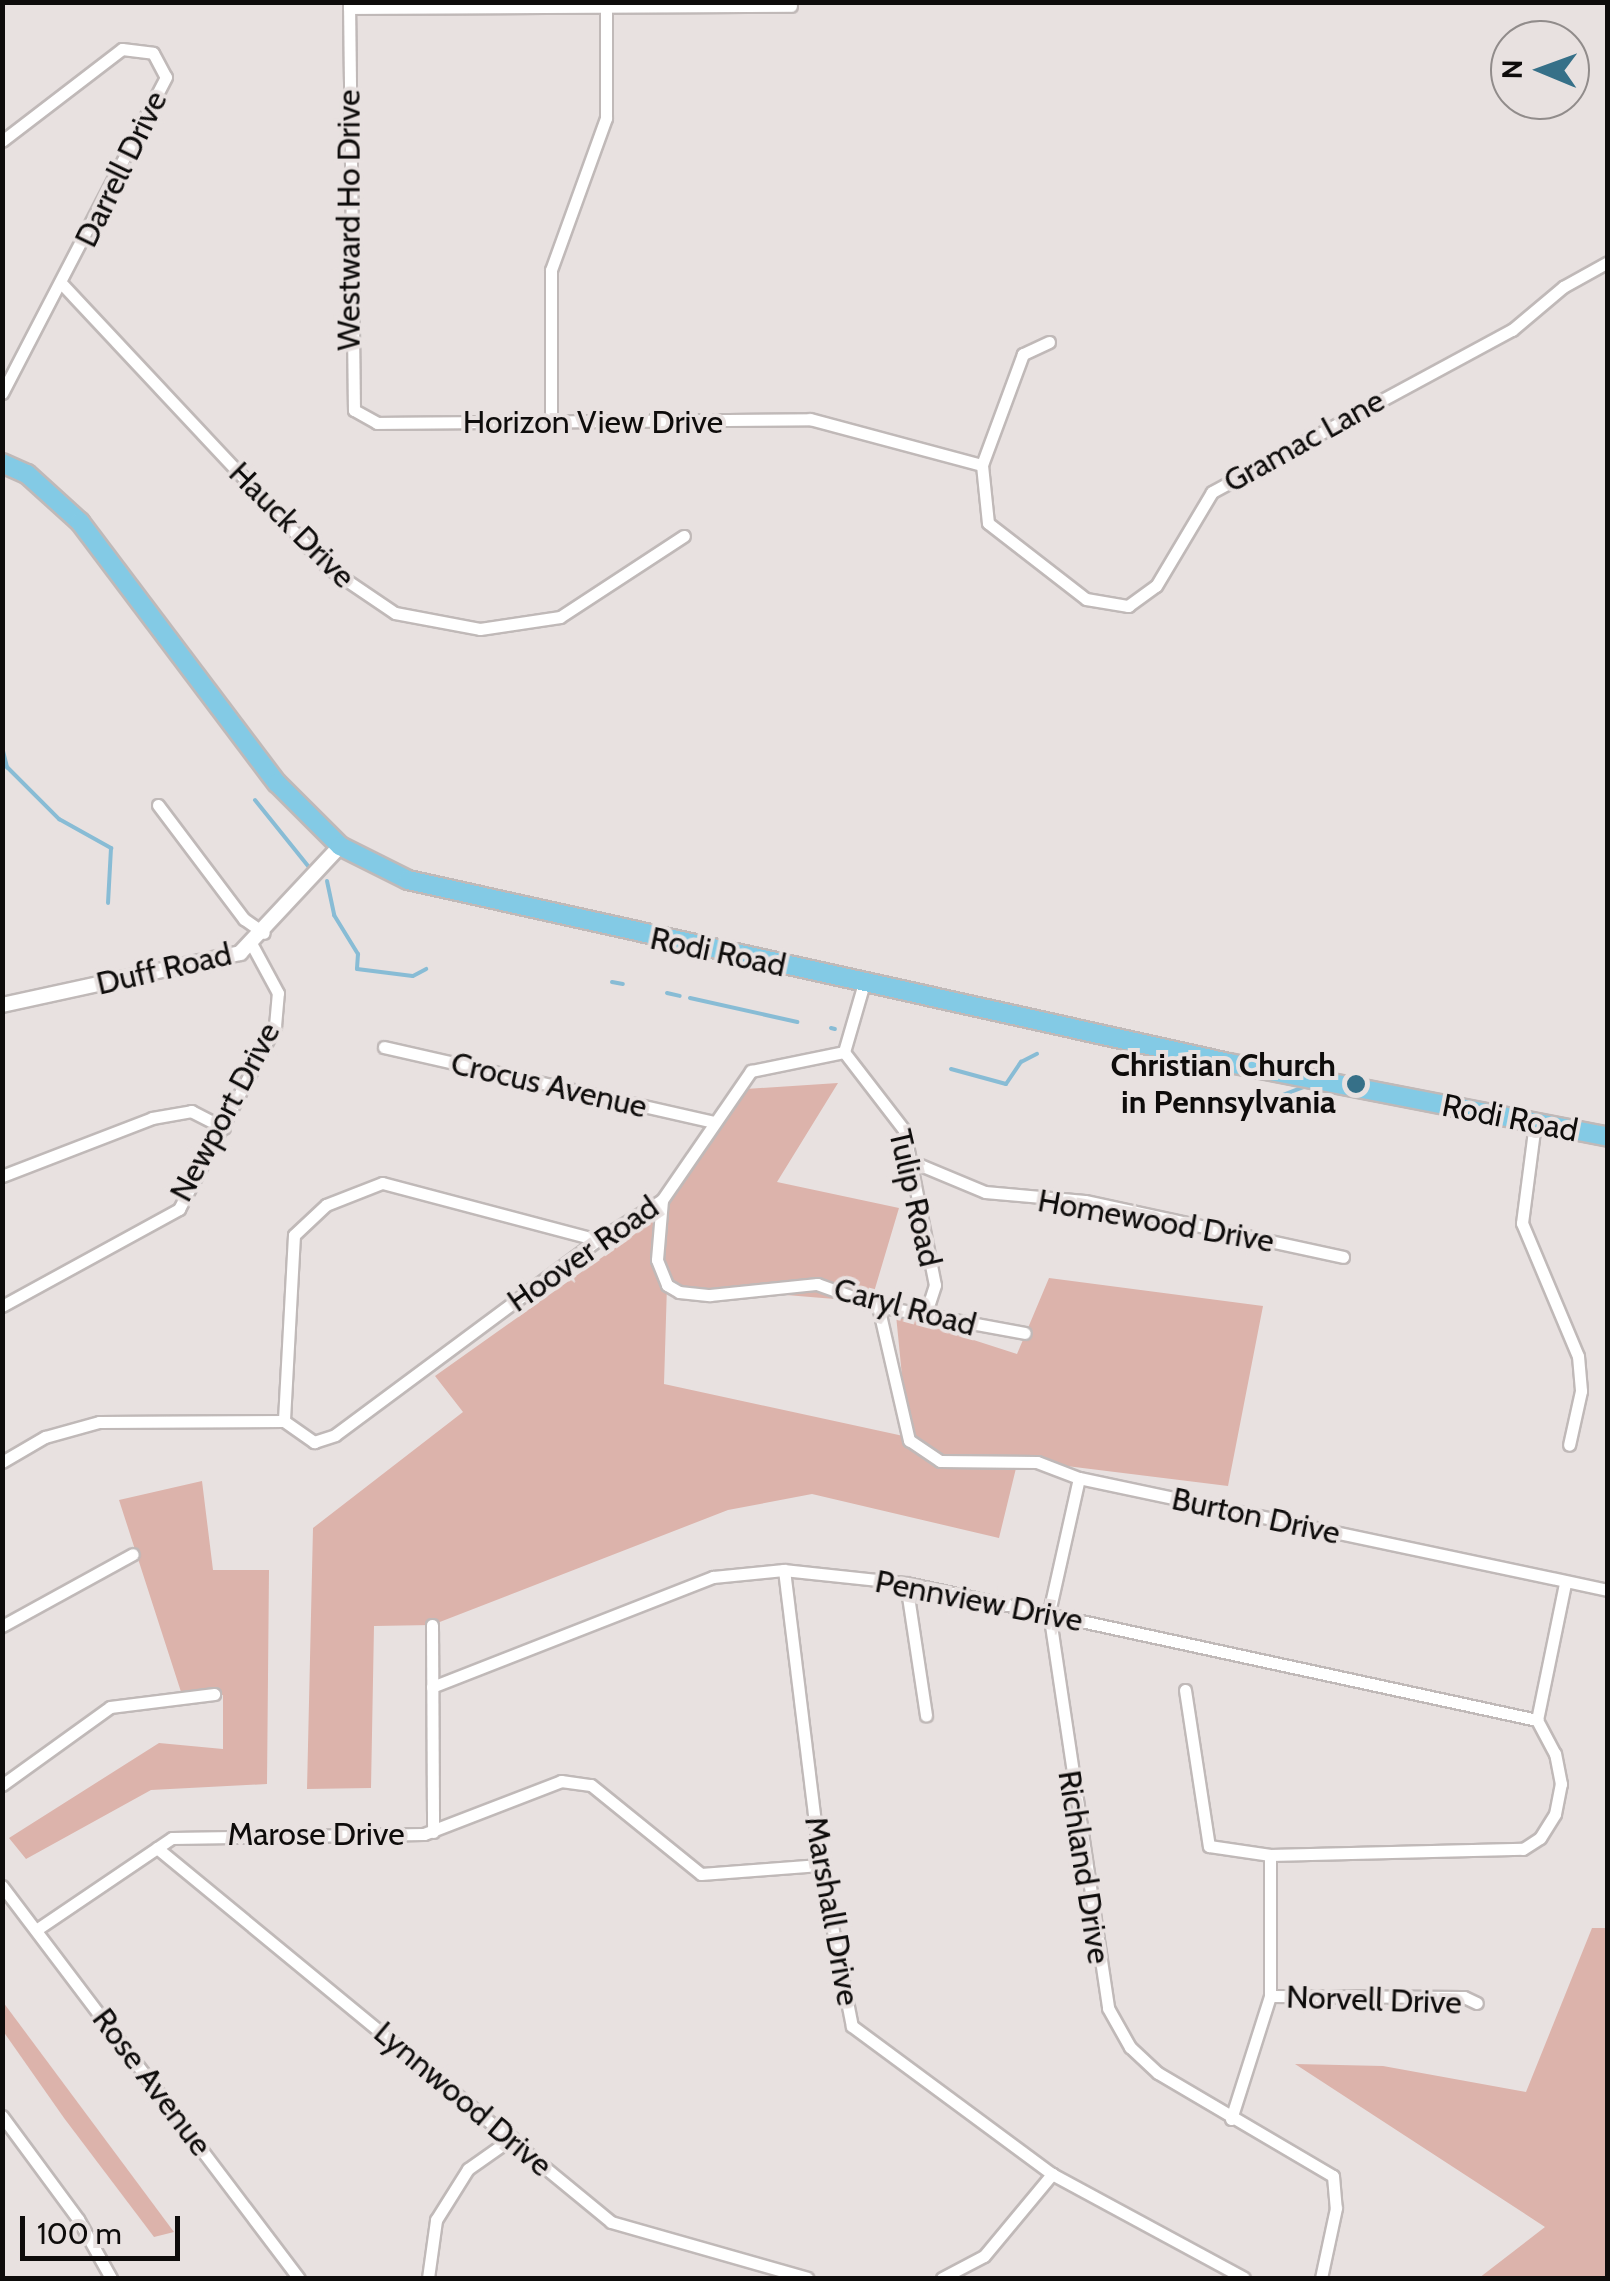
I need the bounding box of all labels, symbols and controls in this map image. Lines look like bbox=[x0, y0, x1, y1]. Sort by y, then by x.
north arrow bbox=[1490, 20, 1590, 120]
text: N bbox=[1495, 59, 1529, 80]
street label: Darrell Drive bbox=[67, 85, 175, 253]
street label: Westward Ho Drive bbox=[330, 89, 368, 351]
street label: Gramac Lane bbox=[1217, 381, 1391, 501]
street label: Horizon View Drive bbox=[463, 403, 723, 441]
street label: Hauck Drive bbox=[221, 454, 363, 596]
street label: Rodi Road bbox=[647, 919, 789, 985]
street label: Duff Road bbox=[93, 935, 235, 1003]
street label: Newport Drive bbox=[162, 1016, 288, 1208]
street label: Crocus Avenue bbox=[447, 1044, 651, 1126]
place label: Christian Church in Pennsylvania bbox=[1110, 1047, 1336, 1122]
marker: Christian Church in Pennsylvania bbox=[1345, 1073, 1367, 1095]
street label: Rodi Road bbox=[1439, 1086, 1581, 1150]
street label: Tulip Road bbox=[881, 1126, 949, 1270]
street label: Homewood Drive bbox=[1035, 1181, 1277, 1261]
street label: Hoover Road bbox=[500, 1188, 666, 1320]
street label: Caryl Road bbox=[830, 1270, 980, 1344]
street label: Burton Drive bbox=[1168, 1479, 1344, 1553]
street label: Pennview Drive bbox=[872, 1562, 1086, 1640]
street label: Richland Drive bbox=[1050, 1768, 1118, 1966]
street label: Marshall Drive bbox=[796, 1813, 868, 2009]
street label: Marose Drive bbox=[227, 1815, 405, 1853]
street label: Norvell Drive bbox=[1286, 1978, 1462, 2022]
street label: Rose Avenue bbox=[84, 2001, 220, 2163]
street label: Lynnwood Drive bbox=[366, 2013, 560, 2185]
scale bar bbox=[25, 2196, 185, 2258]
text: 100 m bbox=[37, 2215, 122, 2252]

